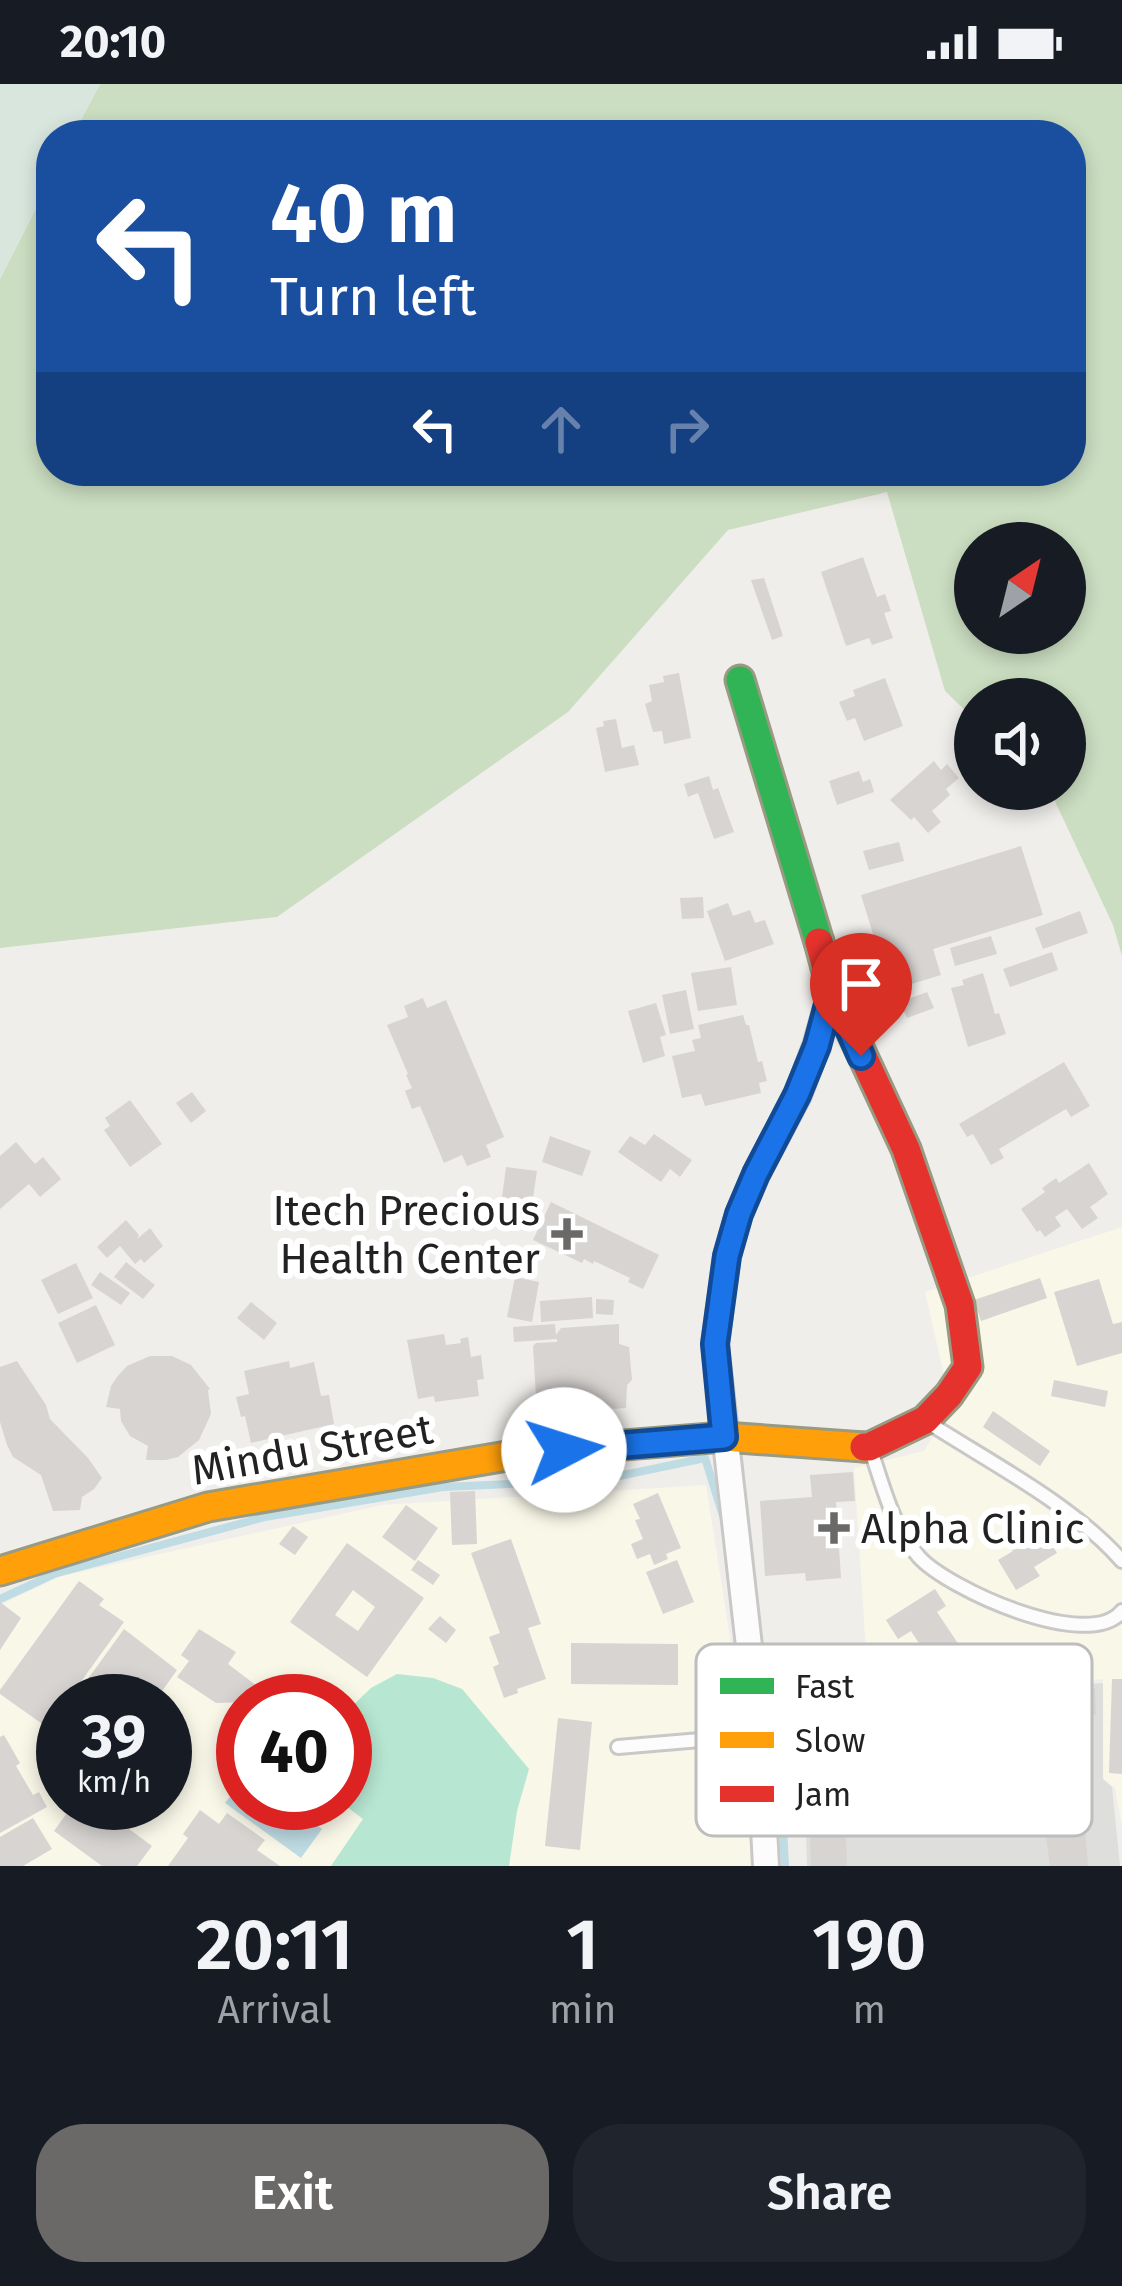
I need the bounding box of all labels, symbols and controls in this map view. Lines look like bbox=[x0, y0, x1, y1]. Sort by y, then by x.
text: 20:10 bbox=[60, 15, 166, 69]
text: 40 m bbox=[270, 163, 458, 264]
icon: left bbox=[72, 168, 228, 324]
text: Turn left bbox=[270, 265, 477, 329]
icon: left bbox=[402, 396, 468, 462]
icon: ahead bbox=[528, 396, 594, 462]
icon: right bbox=[654, 396, 720, 462]
north arrow bbox=[954, 522, 1086, 654]
map controls bbox=[954, 522, 1086, 810]
button: sound bbox=[954, 678, 1086, 810]
pin bbox=[810, 933, 912, 1056]
icon: arrive bbox=[828, 951, 894, 1017]
place label: Itech Precious Health Center bbox=[272, 1186, 540, 1284]
marker: Itech Precious Health Center bbox=[551, 1218, 583, 1250]
position arrow bbox=[501, 1387, 627, 1513]
street label: Mindu Street bbox=[188, 1404, 437, 1496]
place label: Alpha Clinic bbox=[861, 1504, 1085, 1554]
marker: Alpha Clinic bbox=[818, 1512, 850, 1544]
legend bbox=[696, 1644, 1092, 1836]
text: Fast bbox=[795, 1667, 854, 1707]
speed limit sign: 40 bbox=[216, 1674, 372, 1830]
text: 39 bbox=[82, 1701, 146, 1773]
text: Slow bbox=[795, 1721, 865, 1761]
text: km/h bbox=[77, 1764, 151, 1800]
text: Jam bbox=[795, 1775, 851, 1815]
text: 20:11 bbox=[196, 1902, 353, 1988]
text: 1 bbox=[566, 1902, 599, 1988]
text: 190 bbox=[812, 1902, 926, 1988]
text: Arrival bbox=[217, 1987, 332, 2033]
text: min bbox=[549, 1987, 616, 2033]
text: m bbox=[852, 1987, 886, 2033]
button: Exit bbox=[36, 2124, 549, 2262]
button: Share bbox=[573, 2124, 1086, 2262]

